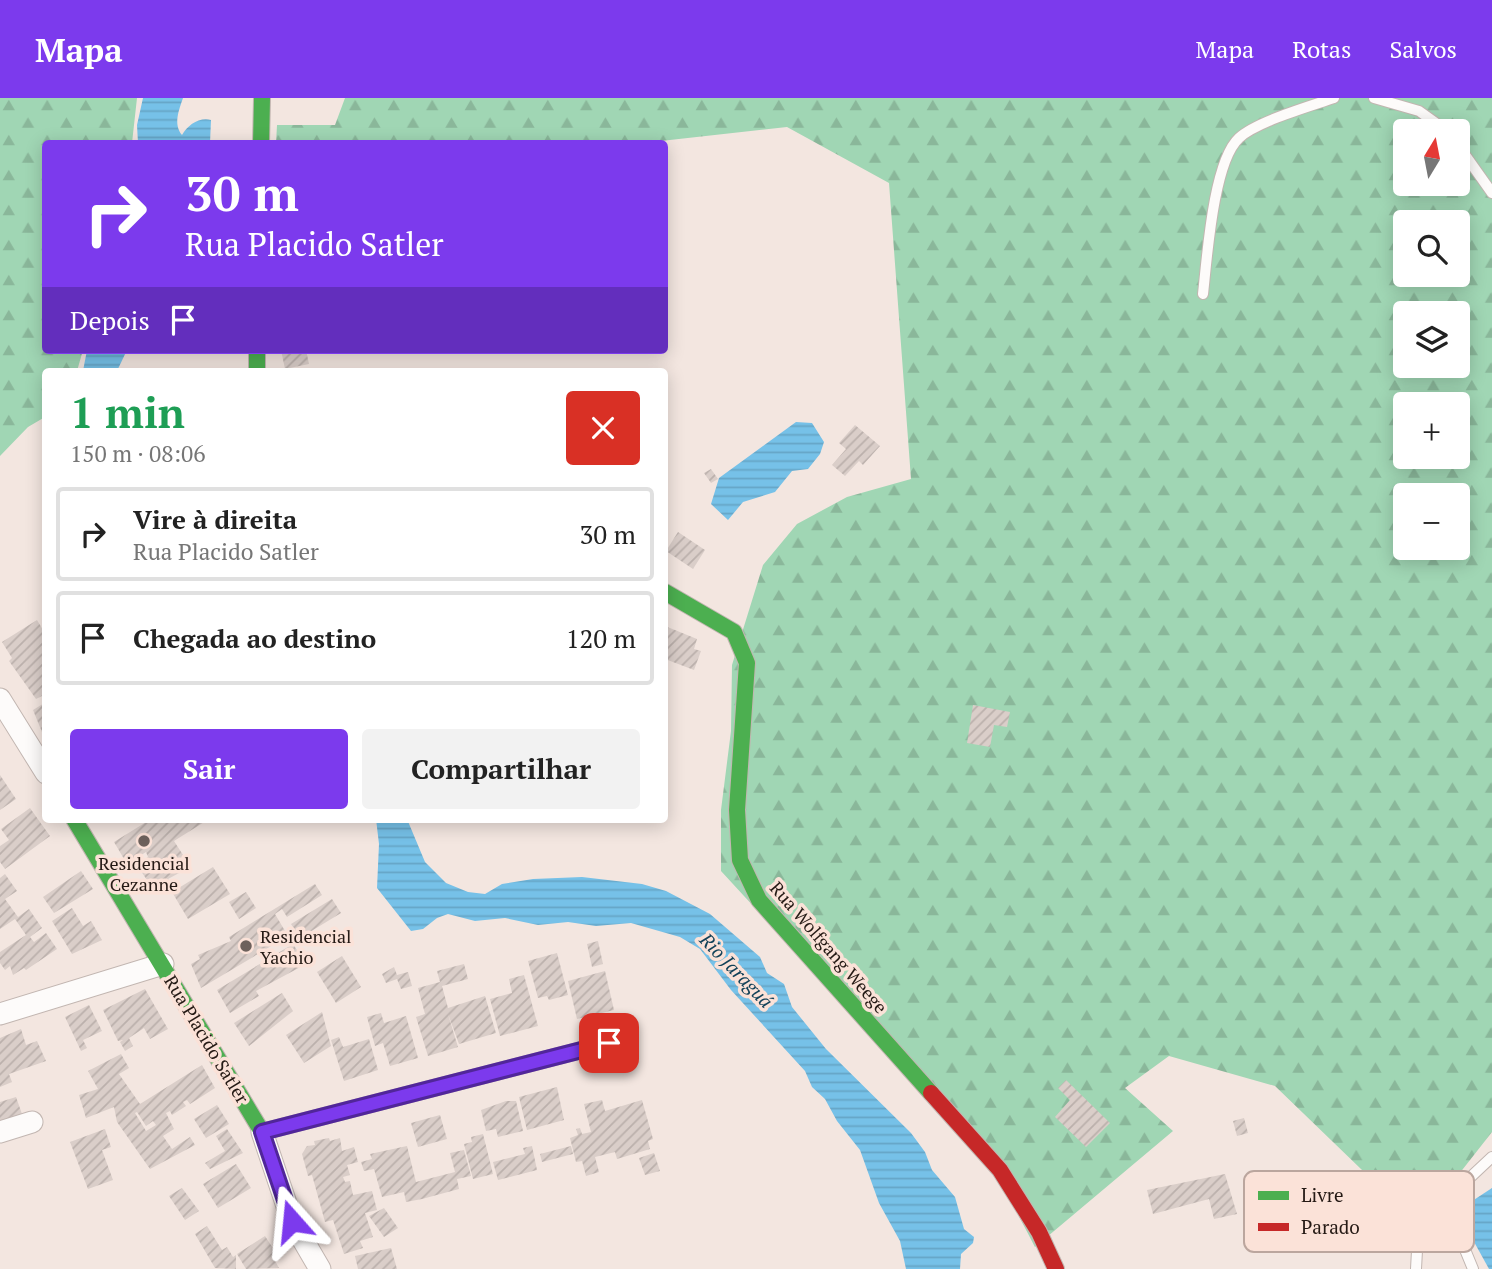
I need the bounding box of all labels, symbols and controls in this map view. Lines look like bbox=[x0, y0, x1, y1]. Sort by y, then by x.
text: Mapa bbox=[35, 28, 123, 71]
text: Mapa bbox=[1195, 33, 1254, 65]
text: Rotas bbox=[1292, 33, 1351, 65]
text: Salvos bbox=[1389, 33, 1457, 65]
north arrow bbox=[1393, 119, 1470, 196]
map controls bbox=[1393, 119, 1470, 560]
text: 30 m bbox=[185, 160, 299, 225]
icon: right bbox=[70, 168, 161, 259]
button: search bbox=[1393, 210, 1470, 287]
text: Rua Placido Satler bbox=[185, 223, 444, 265]
icon: arrive bbox=[164, 301, 202, 339]
button: layers bbox=[1393, 301, 1470, 378]
text: Depois bbox=[70, 303, 150, 337]
text: 1 min bbox=[70, 384, 185, 440]
button: close bbox=[566, 391, 640, 465]
button: + bbox=[1393, 392, 1470, 469]
text: 150 m · 08:06 bbox=[70, 438, 205, 469]
button: − bbox=[1393, 483, 1470, 560]
text: Vire à direita bbox=[133, 502, 297, 536]
icon: right bbox=[74, 515, 112, 553]
text: 30 m bbox=[580, 517, 636, 551]
text: Rua Placido Satler bbox=[133, 536, 319, 567]
icon: arrive bbox=[74, 619, 112, 657]
text: Chegada ao destino bbox=[133, 621, 376, 655]
text: 120 m bbox=[566, 621, 636, 655]
button: Sair bbox=[70, 729, 348, 809]
button: Compartilhar bbox=[362, 729, 640, 809]
marker: Residencial Cezanne bbox=[136, 833, 152, 849]
place label: Residencial Cezanne bbox=[98, 851, 190, 896]
street label: Rua Wolfgang Weege bbox=[765, 876, 893, 1018]
place label: Residencial Yachio bbox=[260, 924, 351, 969]
water label: Rio Jaraguá bbox=[694, 926, 779, 1013]
marker: Residencial Yachio bbox=[238, 938, 254, 954]
street label: Rua Placido Satler bbox=[159, 970, 255, 1108]
pin bbox=[579, 1013, 639, 1073]
icon: arrive bbox=[590, 1024, 628, 1062]
legend bbox=[1244, 1171, 1474, 1252]
text: Livre bbox=[1301, 1182, 1344, 1207]
position arrow bbox=[255, 1184, 329, 1258]
text: Parado bbox=[1301, 1214, 1360, 1239]

